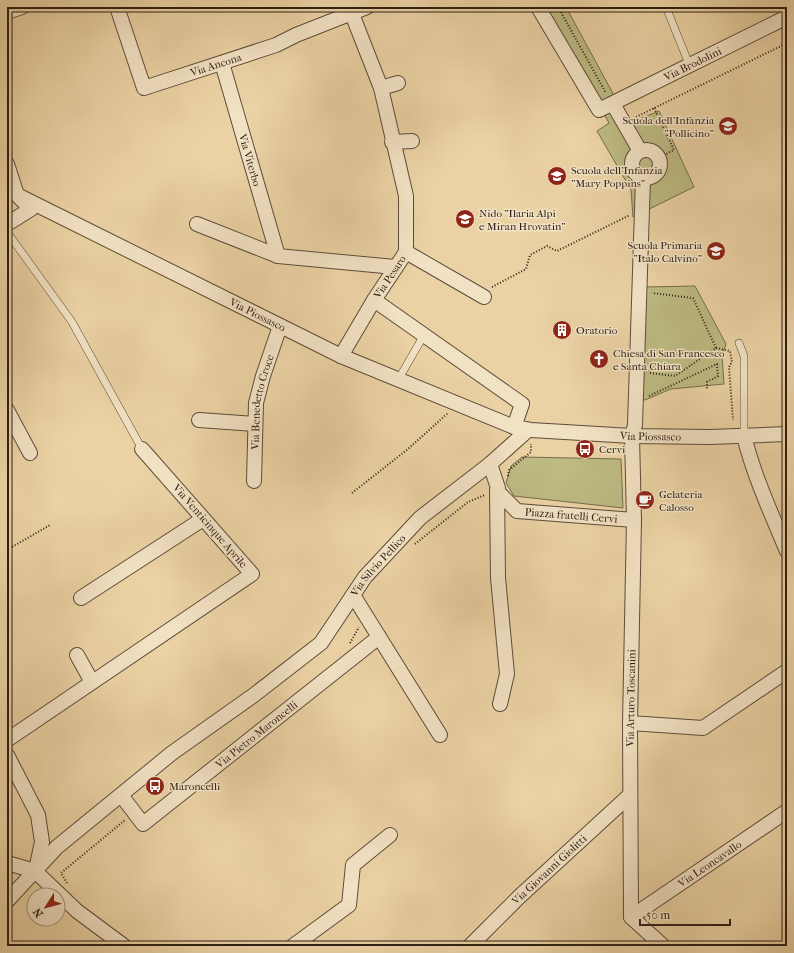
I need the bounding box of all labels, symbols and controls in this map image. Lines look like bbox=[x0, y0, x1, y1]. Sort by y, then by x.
street label: Via Brodolini bbox=[661, 44, 724, 84]
street label: Via Ancona bbox=[188, 50, 244, 79]
place label: Scuola dell'Infanzia "Pollicino" bbox=[623, 114, 715, 140]
school or university icon: Scuola dell'Infanzia "Pollicino" bbox=[717, 115, 739, 137]
street label: Via Viterbo bbox=[236, 131, 264, 188]
place label: Scuola dell'Infanzia "Mary Poppins" bbox=[571, 164, 663, 190]
school or university icon: Scuola dell'Infanzia "Mary Poppins" bbox=[546, 165, 568, 187]
place label: Nido "Ilaria Alpi e Miran Hrovatin" bbox=[479, 207, 566, 233]
school or university icon: Nido "Ilaria Alpi e Miran Hrovatin" bbox=[454, 208, 476, 230]
place label: Scuola Primaria "Italo Calvino" bbox=[628, 239, 703, 265]
school or university icon: Scuola Primaria "Italo Calvino" bbox=[705, 240, 727, 262]
street label: Via Pesaro bbox=[370, 252, 409, 302]
street label: Via Piossasco bbox=[227, 295, 288, 334]
building icon: Oratorio bbox=[551, 319, 573, 341]
place label: Oratorio bbox=[576, 324, 618, 337]
place label: Chiesa di San Francesco e Santa Chiara bbox=[613, 347, 725, 373]
church icon: Chiesa di San Francesco e Santa Chiara bbox=[588, 348, 610, 370]
street label: Via Benedetto Croce bbox=[248, 352, 277, 451]
street label: Via Piossasco bbox=[619, 429, 682, 443]
bus stop icon: Cervi bbox=[574, 438, 596, 460]
place label: Cervi bbox=[599, 443, 626, 456]
street label: Via Venticinque Aprile bbox=[169, 481, 250, 571]
place label: Gelateria Calosso bbox=[659, 488, 704, 514]
cafe icon: Gelateria Calosso bbox=[634, 489, 656, 511]
street label: Piazza fratelli Cervi bbox=[524, 505, 619, 525]
street label: Via Silvio Pellico bbox=[347, 531, 408, 599]
street label: Via Arturo Toscanini bbox=[624, 648, 638, 748]
street label: Via Pietro Maroncelli bbox=[212, 697, 300, 771]
bus stop icon: Maroncelli bbox=[144, 775, 166, 797]
place label: Maroncelli bbox=[169, 780, 221, 793]
street label: Via Giovanni Giolitti bbox=[508, 831, 590, 908]
street label: Via Leoncavallo bbox=[675, 837, 744, 890]
north arrow bbox=[26, 887, 66, 927]
scale bar bbox=[640, 901, 730, 927]
text: N bbox=[30, 905, 46, 920]
text: 50 m bbox=[646, 908, 670, 922]

